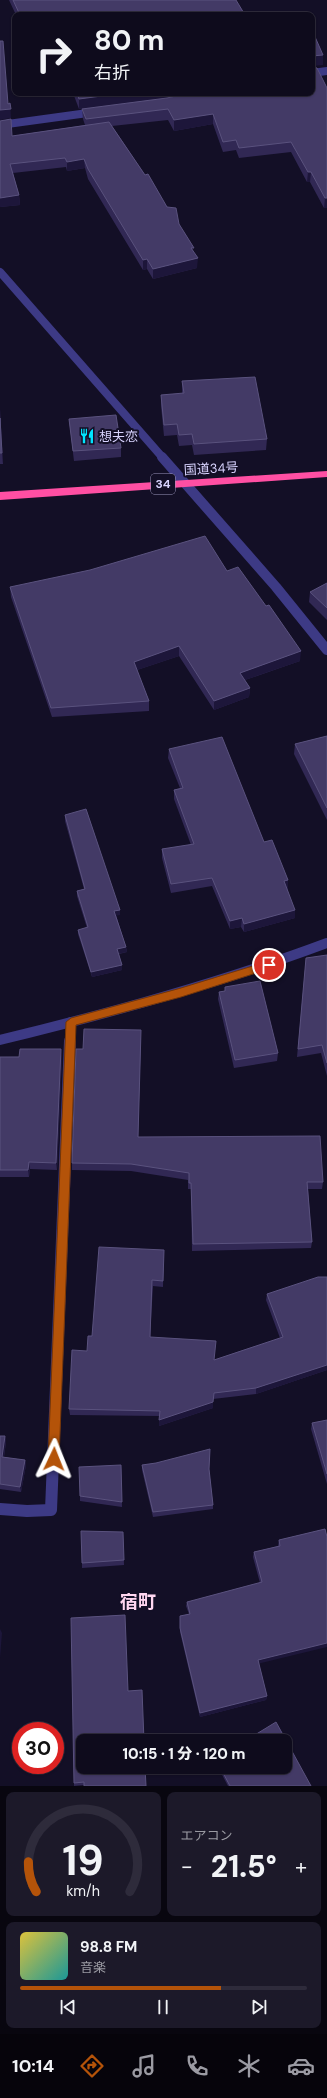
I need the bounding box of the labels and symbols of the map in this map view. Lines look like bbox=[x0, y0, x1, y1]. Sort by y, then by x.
restaurant icon: 想夫恋 bbox=[78, 427, 96, 445]
place label: 想夫恋 bbox=[99, 428, 138, 445]
street label: 国道34号 bbox=[183, 459, 239, 478]
road number: 34 bbox=[151, 474, 175, 494]
pin bbox=[252, 948, 286, 982]
position arrow bbox=[33, 1438, 75, 1480]
district label: 宿町 bbox=[120, 1590, 156, 1614]
speed limit sign: 30 bbox=[12, 1722, 64, 1774]

